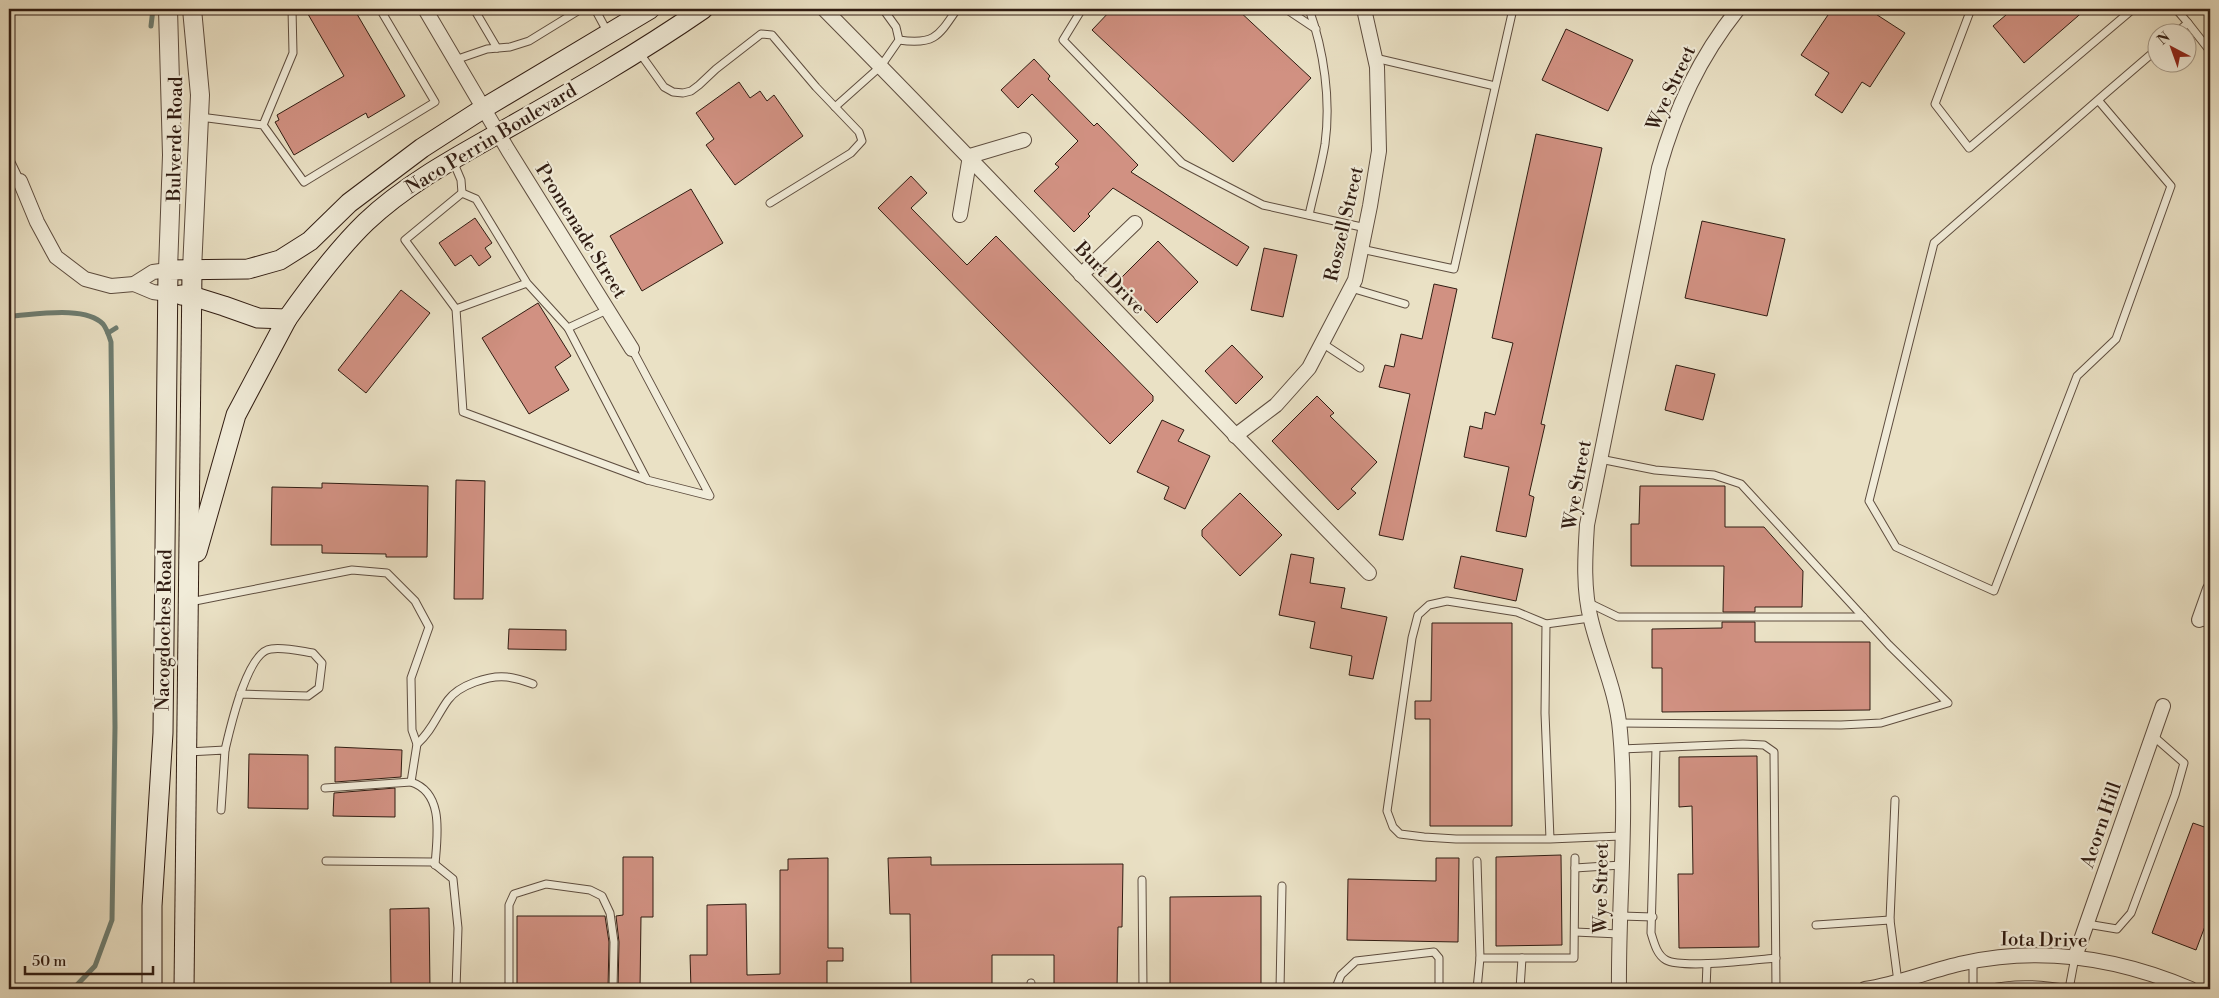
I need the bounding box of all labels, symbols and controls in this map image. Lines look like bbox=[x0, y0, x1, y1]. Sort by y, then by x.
north arrow bbox=[2146, 22, 2196, 72]
text: N bbox=[2154, 29, 2174, 49]
street label: Wye Street bbox=[1640, 41, 1701, 135]
street label: Bulverde Road bbox=[162, 76, 188, 203]
street label: Naco Perrin Boulevard bbox=[401, 78, 581, 200]
street label: Promenade Street bbox=[530, 159, 632, 303]
street label: Roszell Street bbox=[1319, 164, 1369, 284]
street label: Burt Drive bbox=[1069, 236, 1151, 319]
street label: Wye Street bbox=[1557, 438, 1597, 533]
street label: Nacogdoches Road bbox=[151, 549, 177, 711]
street label: Acorn Hill bbox=[2075, 779, 2127, 872]
street label: Wye Street bbox=[1588, 842, 1614, 935]
street label: Iota Drive bbox=[2000, 927, 2088, 953]
scale bar bbox=[25, 943, 152, 975]
text: 50 m bbox=[32, 952, 66, 971]

